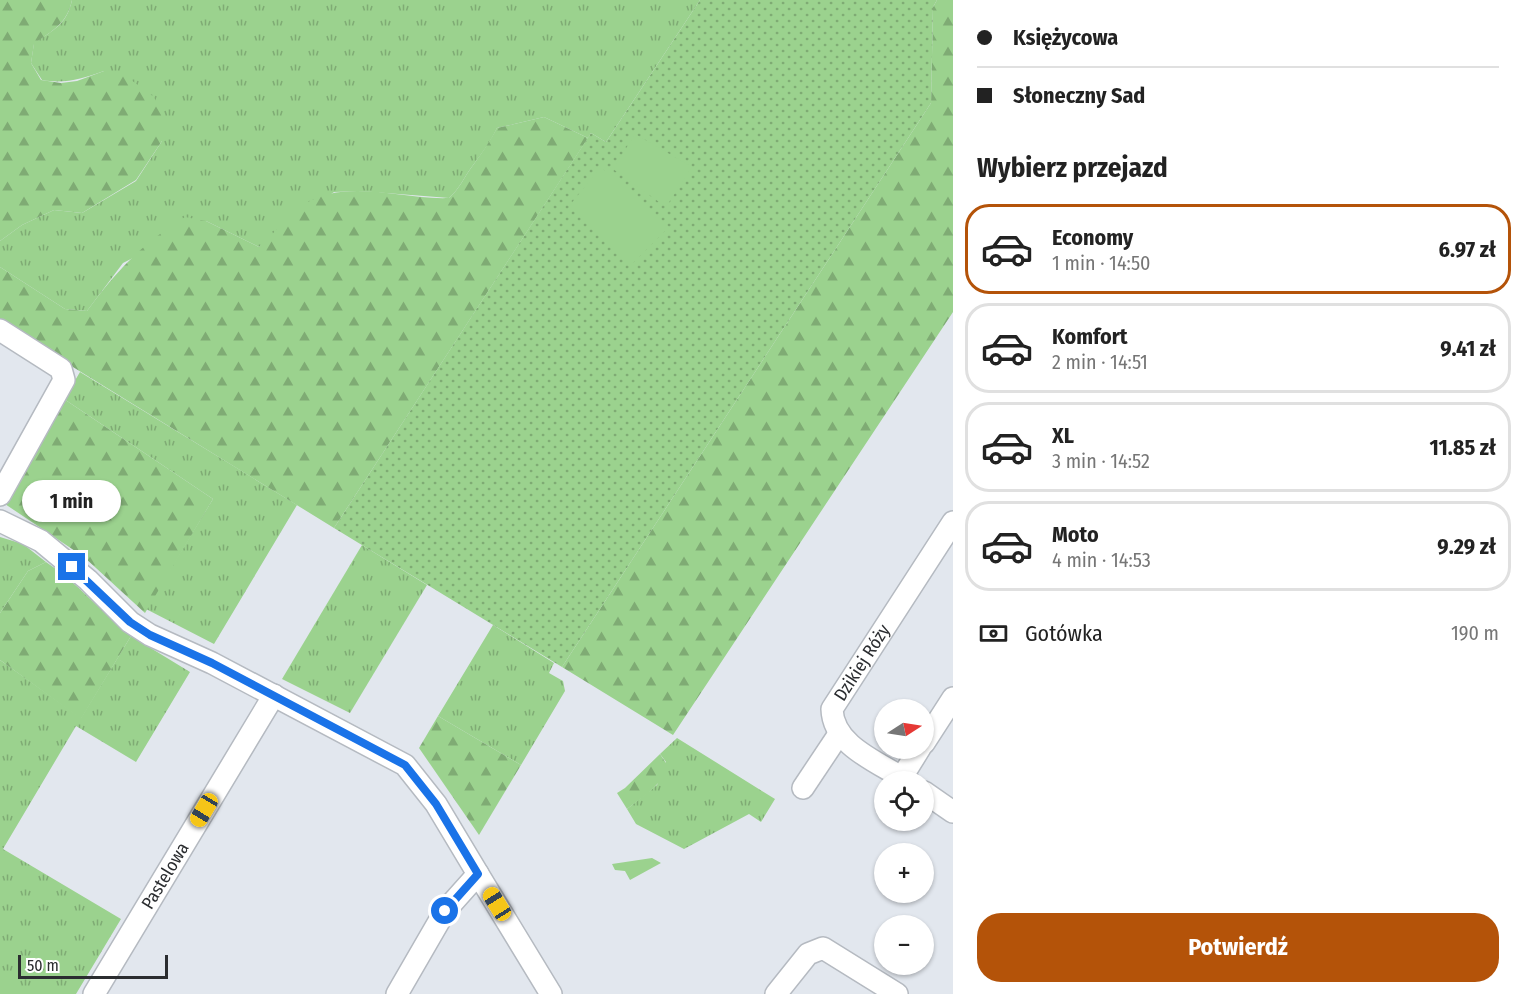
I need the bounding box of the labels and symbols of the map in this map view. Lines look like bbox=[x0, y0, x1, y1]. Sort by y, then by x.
callout: 1 min bbox=[22, 480, 122, 522]
route end bbox=[58, 553, 85, 580]
street label: Dzikiej Róży bbox=[829, 620, 895, 705]
north arrow bbox=[874, 699, 934, 759]
car bbox=[187, 790, 221, 830]
street label: Pastelowa bbox=[137, 838, 194, 913]
car bbox=[480, 884, 514, 924]
route start bbox=[431, 897, 458, 924]
scale bar bbox=[18, 952, 168, 980]

